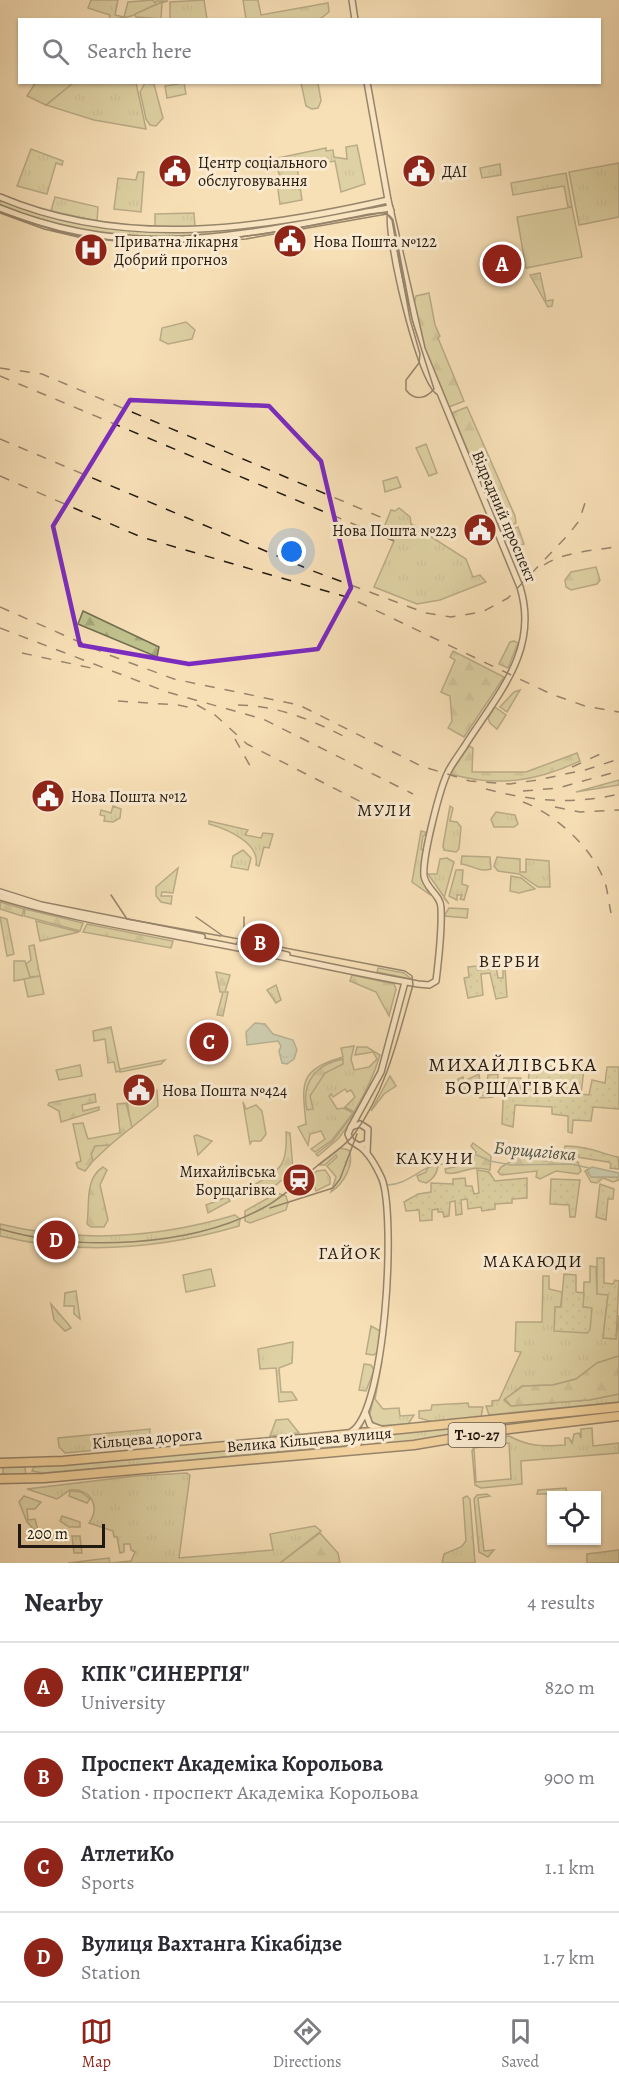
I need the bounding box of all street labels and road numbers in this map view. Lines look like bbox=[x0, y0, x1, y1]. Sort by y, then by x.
street label: Відрадний проспект bbox=[466, 447, 542, 586]
street label: Велика Кільцева вулиця bbox=[226, 1422, 393, 1458]
street label: Кільцева дорога bbox=[91, 1423, 204, 1455]
road number: Т-10-27 bbox=[448, 1423, 506, 1447]

